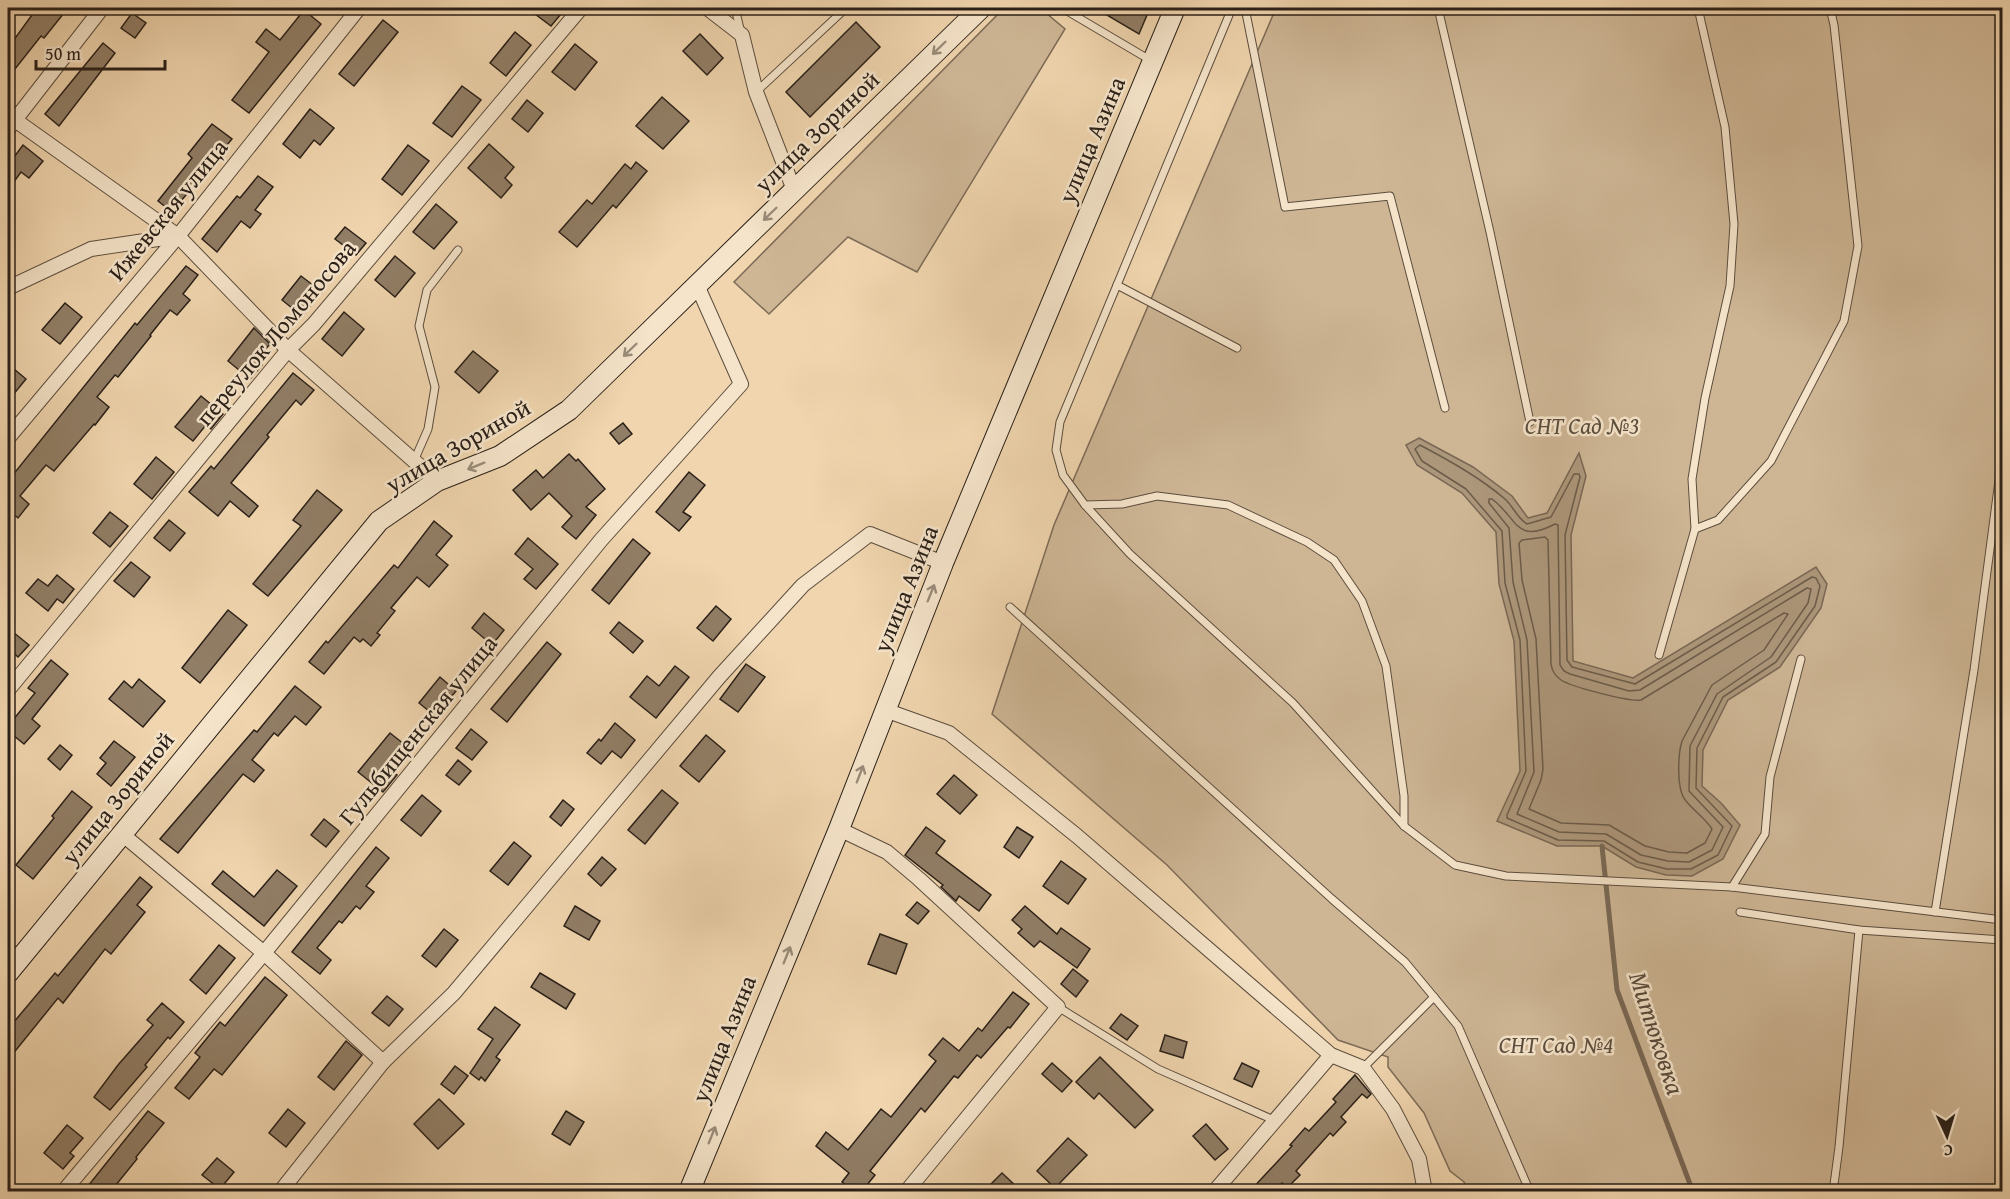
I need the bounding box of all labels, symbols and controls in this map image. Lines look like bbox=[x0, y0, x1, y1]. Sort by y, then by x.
scale bar bbox=[36, 33, 165, 71]
text: 50 m bbox=[45, 40, 81, 67]
one-way arrow bbox=[932, 41, 947, 56]
street label: улица Зориной bbox=[745, 63, 887, 201]
street label: улица Азина bbox=[1049, 70, 1134, 210]
street label: Ижевская улица bbox=[99, 131, 236, 288]
one-way arrow bbox=[762, 206, 777, 221]
street label: переулок Ломоносова bbox=[187, 232, 364, 433]
one-way arrow bbox=[623, 343, 638, 357]
street label: улица Зориной bbox=[378, 390, 537, 502]
park label: СНТ Сад №3 bbox=[1525, 408, 1639, 443]
one-way arrow bbox=[467, 461, 485, 472]
street label: улица Азина bbox=[864, 519, 947, 659]
one-way arrow bbox=[926, 584, 937, 603]
street label: Гульбищенская улица bbox=[330, 627, 506, 832]
street label: улица Зориной bbox=[52, 724, 182, 873]
one-way arrow bbox=[855, 766, 866, 784]
one-way arrow bbox=[782, 946, 793, 965]
water label: Митюковка bbox=[1619, 966, 1696, 1099]
street label: улица Азина bbox=[682, 969, 765, 1109]
park label: СНТ Сад №4 bbox=[1499, 1027, 1613, 1062]
north arrow bbox=[1917, 1106, 1977, 1166]
one-way arrow bbox=[707, 1127, 718, 1145]
text: С bbox=[1943, 1139, 1953, 1163]

